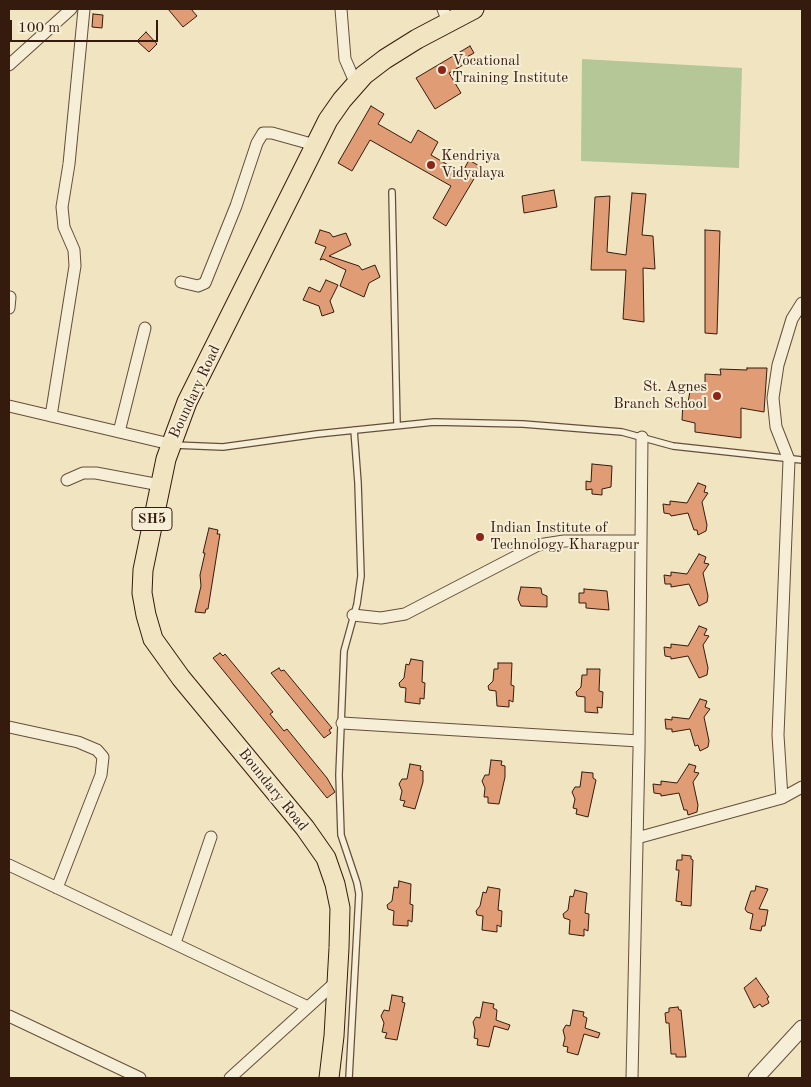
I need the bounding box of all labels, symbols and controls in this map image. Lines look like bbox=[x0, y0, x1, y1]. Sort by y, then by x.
scale bar bbox=[12, 10, 160, 42]
text: 100 m bbox=[18, 21, 60, 36]
place label: Vocational Training Institute bbox=[452, 52, 568, 87]
marker: Vocational Training Institute bbox=[436, 64, 448, 76]
place label: Kendriya Vidyalaya bbox=[441, 147, 505, 182]
marker: Kendriya Vidyalaya bbox=[425, 159, 437, 171]
street label: Boundary Road bbox=[166, 342, 224, 442]
place label: St. Agnes Branch School bbox=[613, 378, 707, 413]
marker: St. Agnes Branch School bbox=[711, 390, 723, 402]
road number: SH5 bbox=[132, 508, 172, 530]
place label: Indian Institute of Technology Kharagpur bbox=[490, 519, 639, 554]
marker: Indian Institute of Technology Kharagpur bbox=[474, 531, 486, 543]
street label: Boundary Road bbox=[234, 745, 312, 835]

